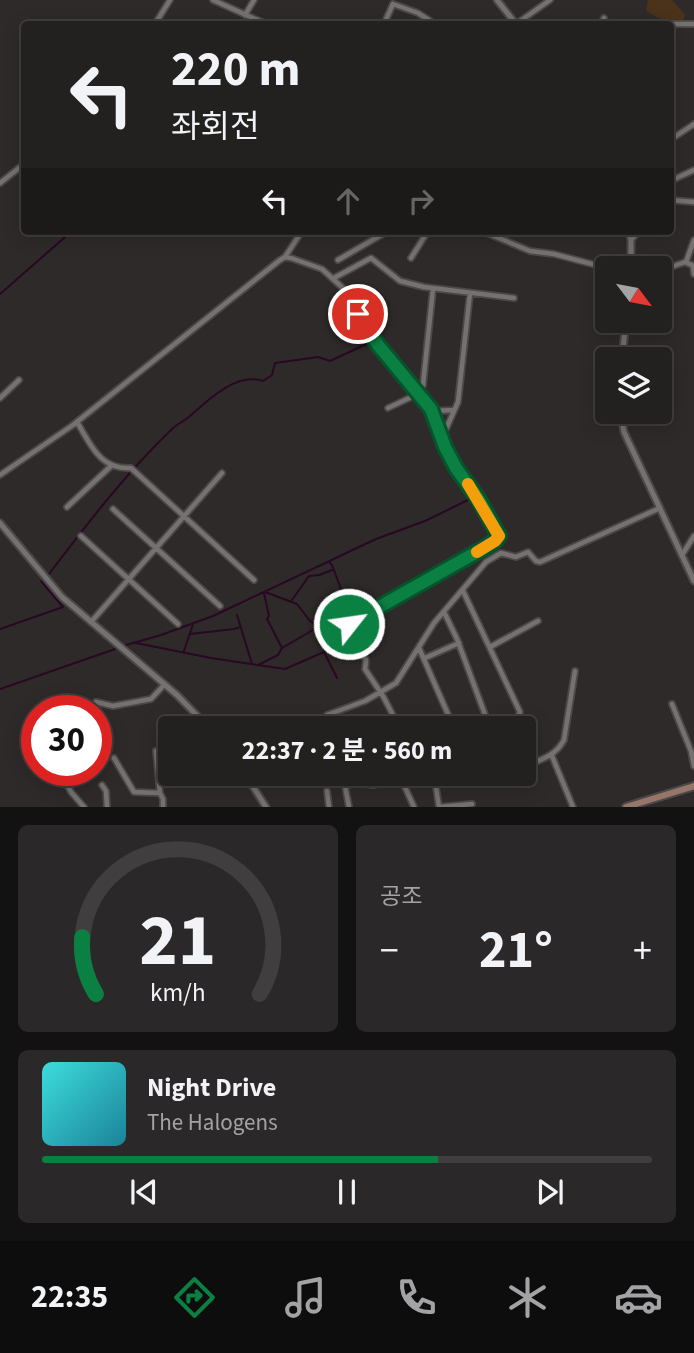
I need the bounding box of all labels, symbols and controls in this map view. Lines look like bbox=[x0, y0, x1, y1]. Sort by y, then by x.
text: 220 m bbox=[171, 35, 300, 105]
icon: left bbox=[56, 49, 147, 140]
text: 좌회전 bbox=[171, 104, 259, 150]
icon: left bbox=[256, 182, 294, 220]
icon: ahead bbox=[329, 182, 367, 220]
icon: right bbox=[402, 182, 440, 220]
north arrow bbox=[595, 256, 672, 332]
map controls bbox=[595, 256, 672, 424]
pin bbox=[328, 284, 388, 344]
icon: arrive bbox=[339, 295, 377, 333]
button: layers bbox=[595, 347, 672, 424]
position arrow bbox=[312, 587, 386, 661]
speed limit sign: 30 bbox=[21, 695, 112, 786]
text: 22:37 · 2 분 · 560 m bbox=[242, 732, 452, 769]
text: 공조 bbox=[380, 880, 422, 913]
text: 21 bbox=[140, 890, 216, 994]
text: 21° bbox=[479, 914, 553, 988]
text: − bbox=[380, 924, 399, 978]
text: + bbox=[633, 924, 652, 978]
text: km/h bbox=[150, 975, 206, 1011]
text: Night Drive bbox=[147, 1069, 276, 1106]
text: The Halogens bbox=[147, 1106, 278, 1139]
icon: previous bbox=[125, 1173, 163, 1211]
icon: pause bbox=[328, 1173, 366, 1211]
icon: next bbox=[531, 1173, 569, 1211]
icon: directions bbox=[170, 1273, 219, 1322]
icon: music bbox=[281, 1273, 330, 1322]
icon: phone bbox=[392, 1273, 441, 1322]
icon: climate bbox=[503, 1273, 552, 1322]
icon: car bbox=[614, 1273, 663, 1322]
text: 22:35 bbox=[31, 1274, 108, 1320]

